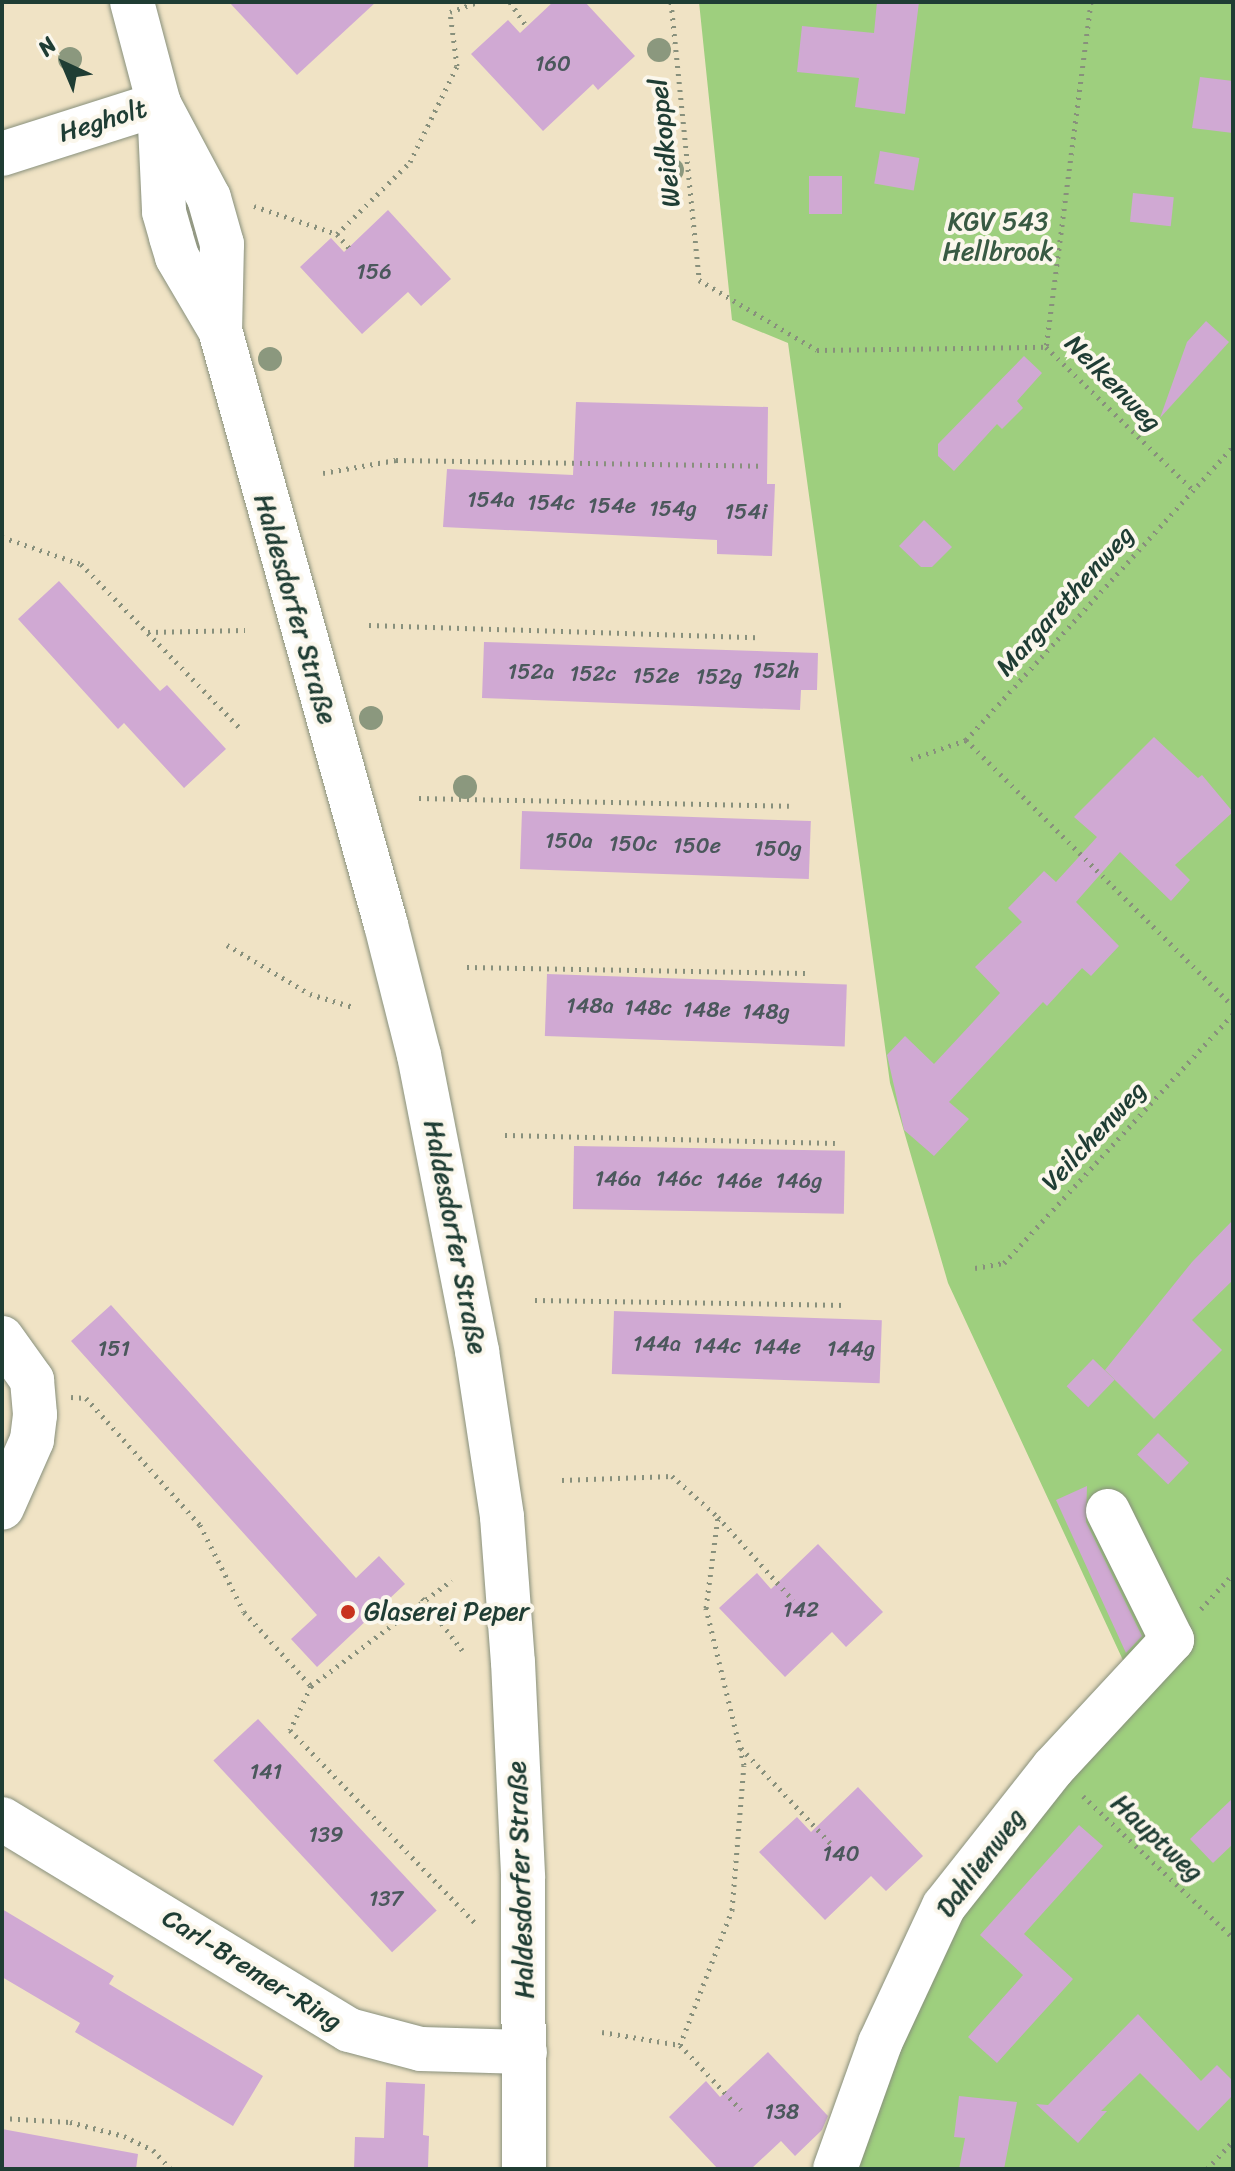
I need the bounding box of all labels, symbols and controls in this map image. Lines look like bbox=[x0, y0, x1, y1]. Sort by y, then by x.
north arrow bbox=[24, 24, 104, 104]
text: N bbox=[28, 27, 66, 66]
house number: 160 bbox=[535, 51, 571, 77]
street label: Weidkoppel bbox=[643, 77, 687, 209]
street label: Hegholt bbox=[55, 93, 151, 149]
park label: KGV 543 Hellbrook bbox=[942, 206, 1054, 268]
house number: 156 bbox=[356, 259, 392, 285]
street label: Nelkenweg bbox=[1058, 328, 1168, 438]
house number: 154a bbox=[467, 487, 515, 513]
street label: Haldesdorfer Straße bbox=[247, 490, 343, 728]
house number: 154c bbox=[527, 490, 575, 516]
house number: 154e bbox=[588, 493, 636, 519]
house number: 154g bbox=[649, 496, 697, 522]
house number: 154i bbox=[725, 499, 767, 525]
street label: Margarethenweg bbox=[989, 520, 1141, 682]
house number: 152h bbox=[752, 658, 800, 684]
house number: 152a bbox=[508, 659, 554, 685]
house number: 152c bbox=[570, 661, 616, 687]
house number: 152e bbox=[633, 663, 679, 689]
house number: 152g bbox=[696, 664, 742, 690]
house number: 150a bbox=[545, 828, 593, 854]
house number: 150c bbox=[609, 831, 657, 857]
house number: 150e bbox=[673, 833, 721, 859]
house number: 150g bbox=[754, 836, 802, 862]
house number: 148a bbox=[566, 993, 614, 1019]
house number: 148c bbox=[624, 995, 672, 1021]
house number: 148e bbox=[683, 997, 731, 1023]
house number: 148g bbox=[742, 999, 790, 1025]
street label: Veilchenweg bbox=[1035, 1075, 1153, 1197]
street label: Haldesdorfer Straße bbox=[417, 1117, 493, 1357]
house number: 146a bbox=[595, 1166, 641, 1192]
house number: 146c bbox=[656, 1166, 702, 1192]
house number: 146e bbox=[716, 1168, 762, 1194]
house number: 146g bbox=[776, 1168, 822, 1194]
house number: 144a bbox=[633, 1331, 681, 1357]
house number: 144c bbox=[693, 1333, 741, 1359]
house number: 144e bbox=[753, 1334, 801, 1360]
house number: 151 bbox=[98, 1336, 130, 1362]
house number: 144g bbox=[827, 1336, 875, 1362]
place label: Glaserei Peper bbox=[364, 1596, 530, 1628]
house number: 142 bbox=[783, 1597, 819, 1623]
marker: Glaserei Peper bbox=[339, 1603, 357, 1621]
house number: 141 bbox=[250, 1759, 282, 1785]
street label: Haldesdorfer Straße bbox=[501, 1760, 541, 2000]
street label: Hauptweg bbox=[1105, 1788, 1209, 1888]
street label: Dahlienweg bbox=[930, 1803, 1032, 1923]
house number: 139 bbox=[308, 1822, 344, 1848]
house number: 140 bbox=[822, 1841, 860, 1867]
house number: 137 bbox=[369, 1886, 403, 1912]
street label: Carl-Bremer-Ring bbox=[157, 1902, 347, 2038]
house number: 138 bbox=[765, 2099, 799, 2125]

